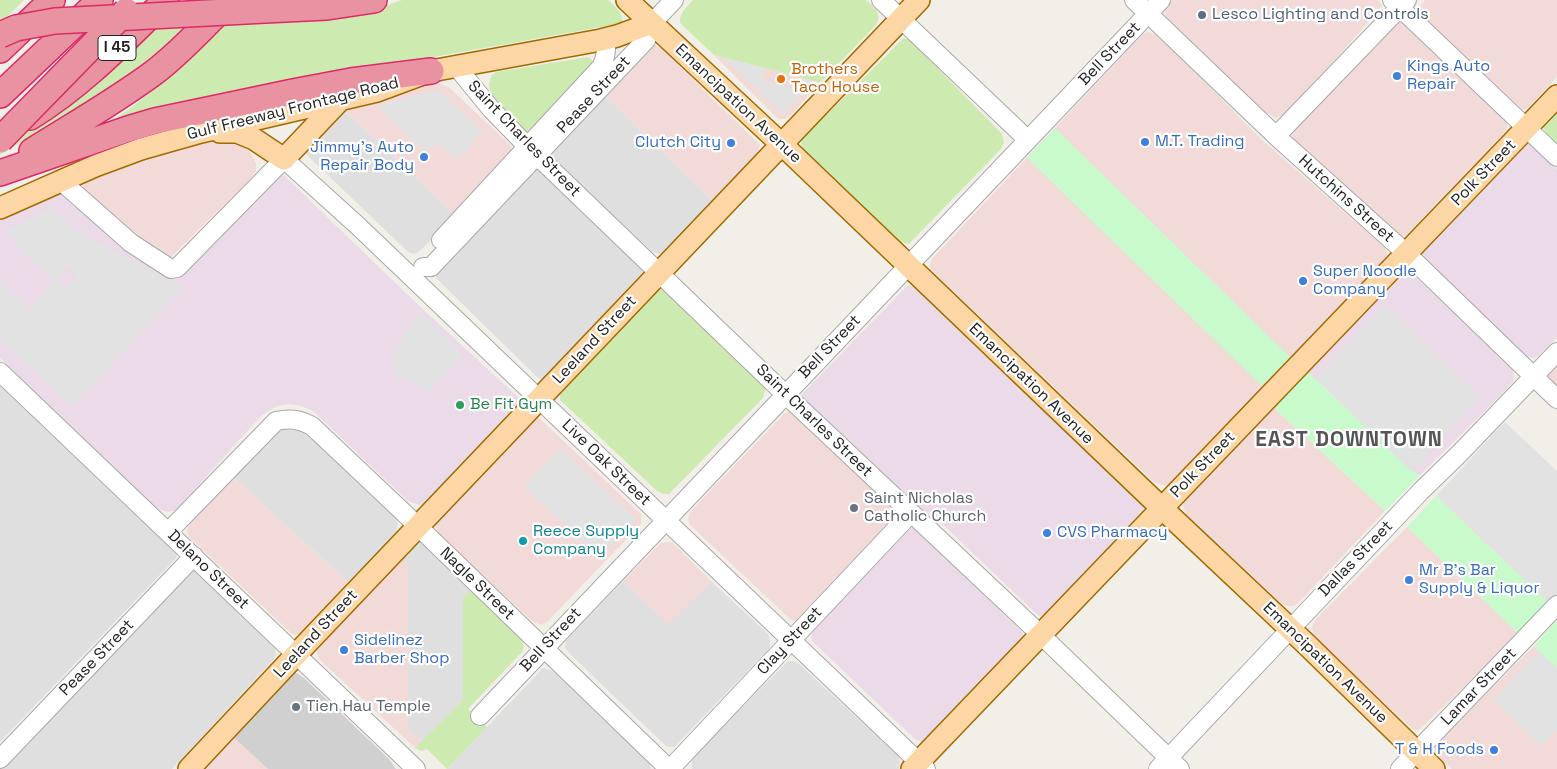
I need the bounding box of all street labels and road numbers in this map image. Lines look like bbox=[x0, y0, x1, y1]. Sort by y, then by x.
street label: Bell Street bbox=[1075, 18, 1145, 90]
road number: I 45 bbox=[98, 36, 136, 60]
street label: Emancipation Avenue bbox=[671, 40, 805, 168]
street label: Pease Street bbox=[553, 52, 635, 138]
street label: Gulf Freeway Frontage Road bbox=[185, 73, 401, 145]
street label: Saint Charles Street bbox=[464, 77, 584, 201]
street label: Polk Street bbox=[1448, 136, 1520, 210]
street label: Hutchins Street bbox=[1294, 151, 1398, 247]
street label: Leeland Street bbox=[549, 292, 641, 388]
street label: Bell Street bbox=[795, 311, 865, 383]
street label: Emancipation Avenue bbox=[965, 319, 1097, 449]
street label: Saint Charles Street bbox=[752, 361, 876, 481]
street label: Live Oak Street bbox=[558, 416, 654, 510]
street label: Polk Street bbox=[1167, 428, 1239, 502]
street label: Dallas Street bbox=[1315, 517, 1397, 601]
street label: Delano Street bbox=[163, 526, 253, 614]
street label: Nagle Street bbox=[436, 544, 518, 624]
street label: Leeland Street bbox=[270, 586, 362, 682]
street label: Emancipation Avenue bbox=[1259, 598, 1391, 728]
street label: Clay Street bbox=[754, 603, 826, 679]
street label: Bell Street bbox=[516, 604, 586, 676]
street label: Pease Street bbox=[56, 616, 138, 700]
street label: Lamar Street bbox=[1437, 644, 1521, 730]

